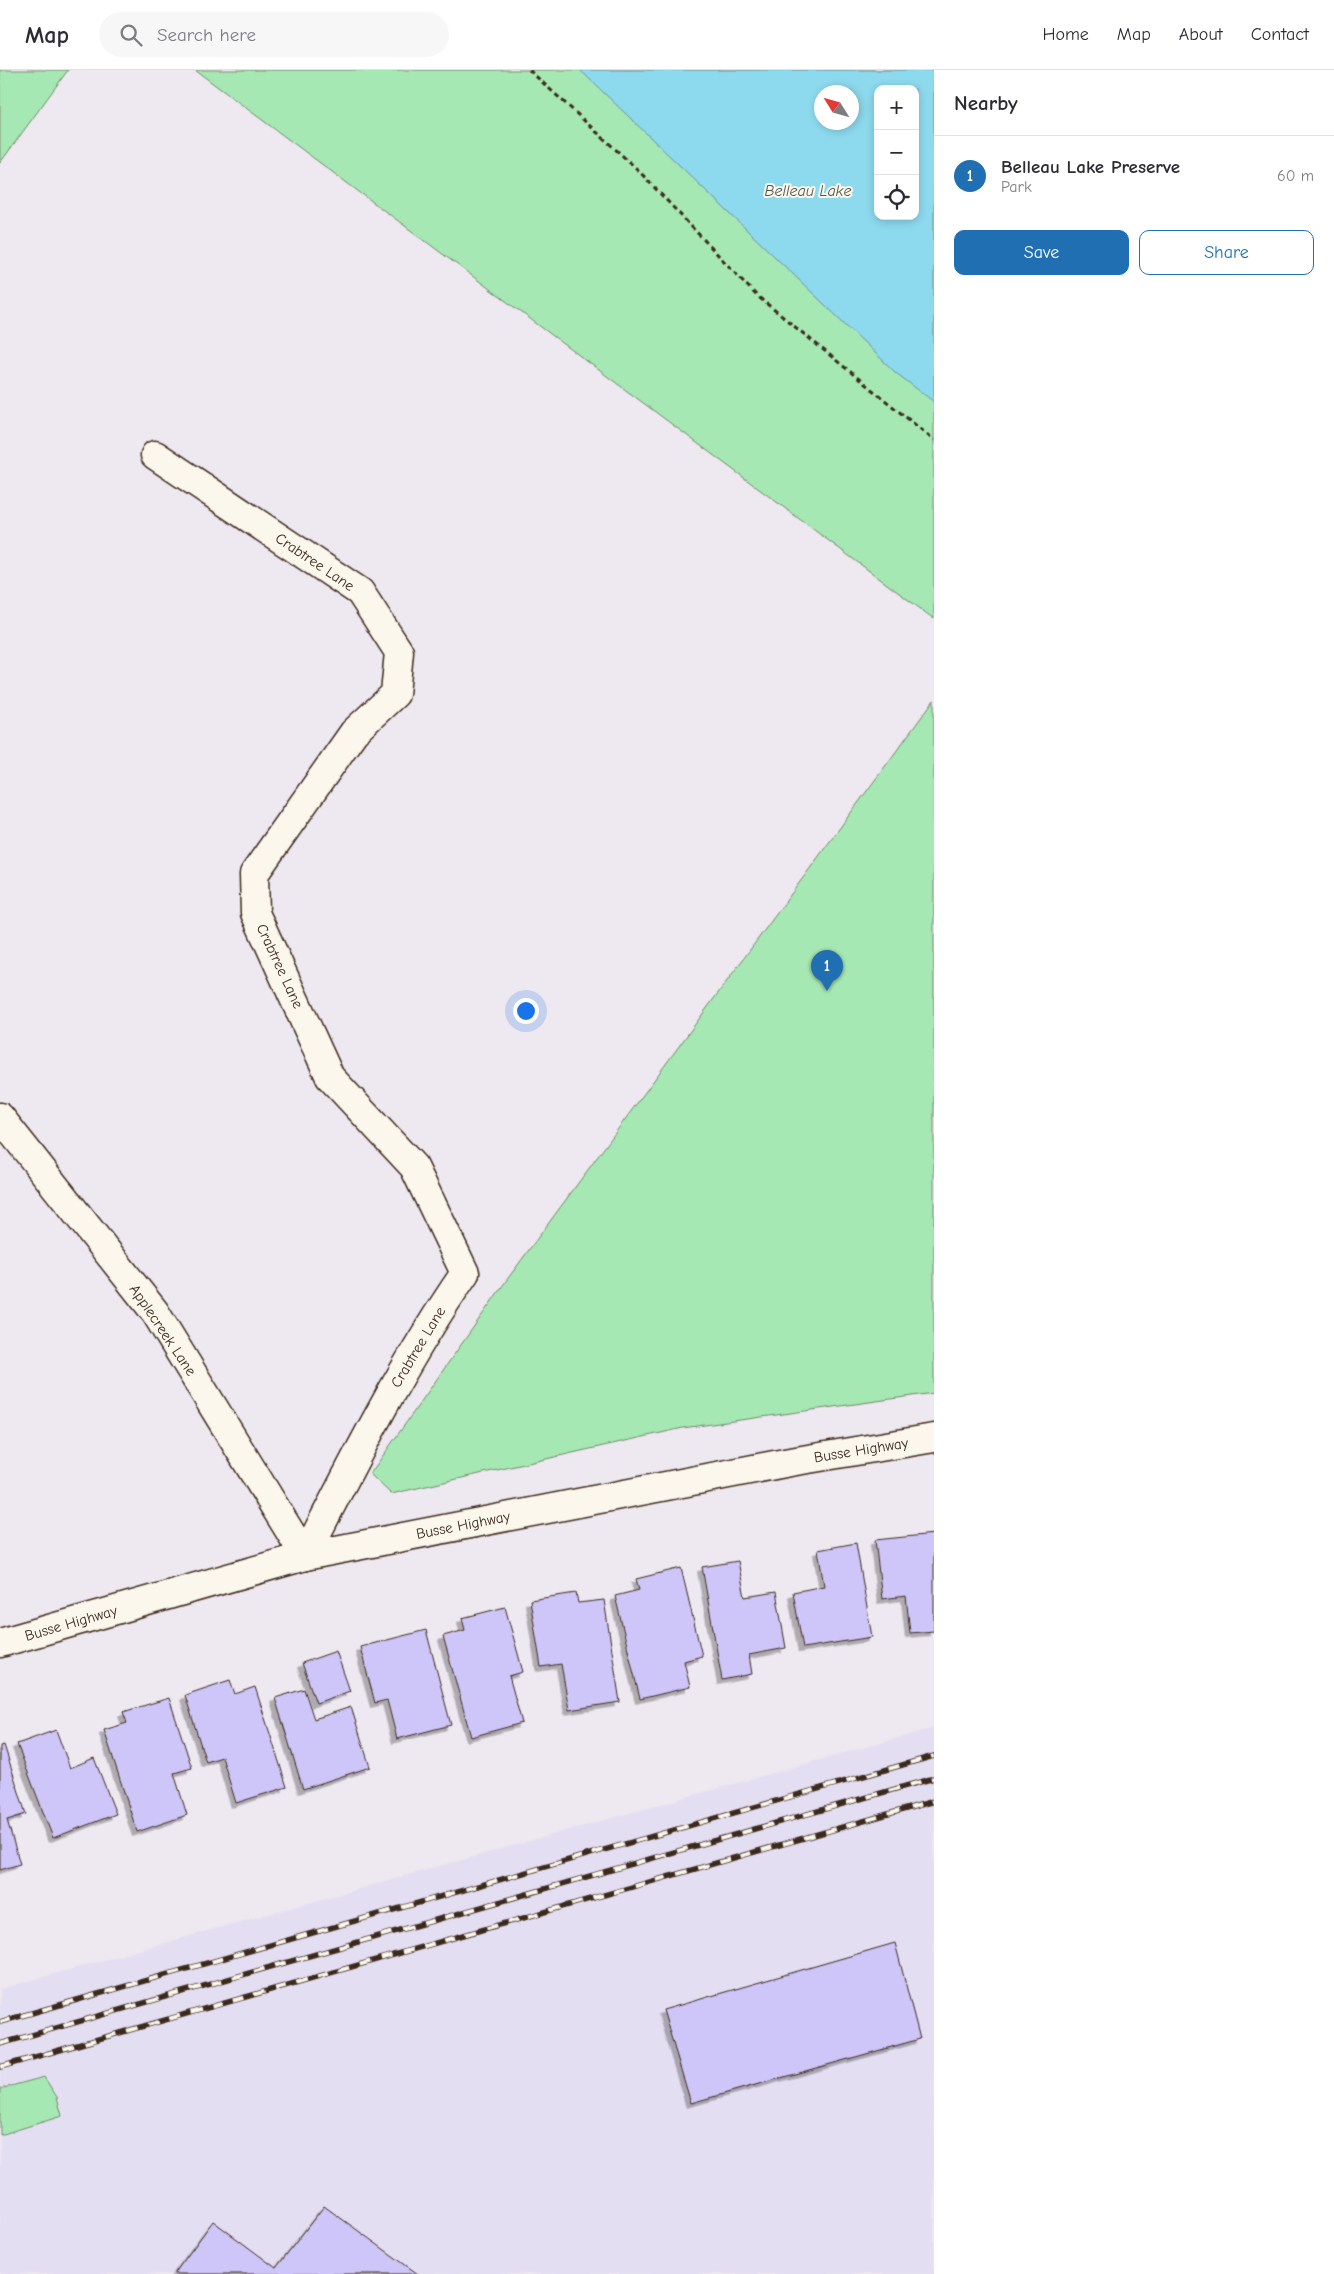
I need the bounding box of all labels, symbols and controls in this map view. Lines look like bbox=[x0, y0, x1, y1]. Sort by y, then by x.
search box bbox=[99, 12, 449, 57]
text: Map bbox=[25, 21, 69, 49]
icon: search bbox=[117, 21, 145, 49]
text: Search here bbox=[157, 24, 256, 46]
text: Home bbox=[1042, 24, 1089, 45]
text: Map bbox=[1117, 24, 1151, 45]
text: About bbox=[1179, 24, 1223, 45]
text: Contact bbox=[1251, 24, 1309, 45]
north arrow bbox=[814, 85, 859, 130]
map controls bbox=[874, 85, 919, 220]
button: + bbox=[874, 85, 919, 130]
text: Nearby bbox=[954, 91, 1018, 115]
button: − bbox=[874, 130, 919, 175]
text: Belleau Lake Preserve bbox=[1001, 156, 1180, 178]
text: 1 bbox=[967, 167, 973, 185]
text: 60 m bbox=[1277, 167, 1314, 185]
button: locate bbox=[874, 175, 919, 220]
text: Park bbox=[1001, 178, 1032, 196]
water label: Belleau Lake bbox=[765, 182, 851, 200]
button: Save bbox=[954, 230, 1129, 275]
button: Share bbox=[1139, 230, 1314, 275]
street label: Crabtree Lane bbox=[272, 529, 358, 595]
street label: Crabtree Lane bbox=[253, 921, 308, 1012]
pin: 1 bbox=[811, 950, 843, 991]
your location bbox=[513, 998, 539, 1024]
street label: Applecreek Lane bbox=[126, 1281, 200, 1380]
street label: Crabtree Lane bbox=[387, 1303, 449, 1391]
street label: Busse Highway bbox=[813, 1434, 910, 1466]
street label: Busse Highway bbox=[415, 1507, 512, 1543]
street label: Busse Highway bbox=[23, 1601, 120, 1645]

